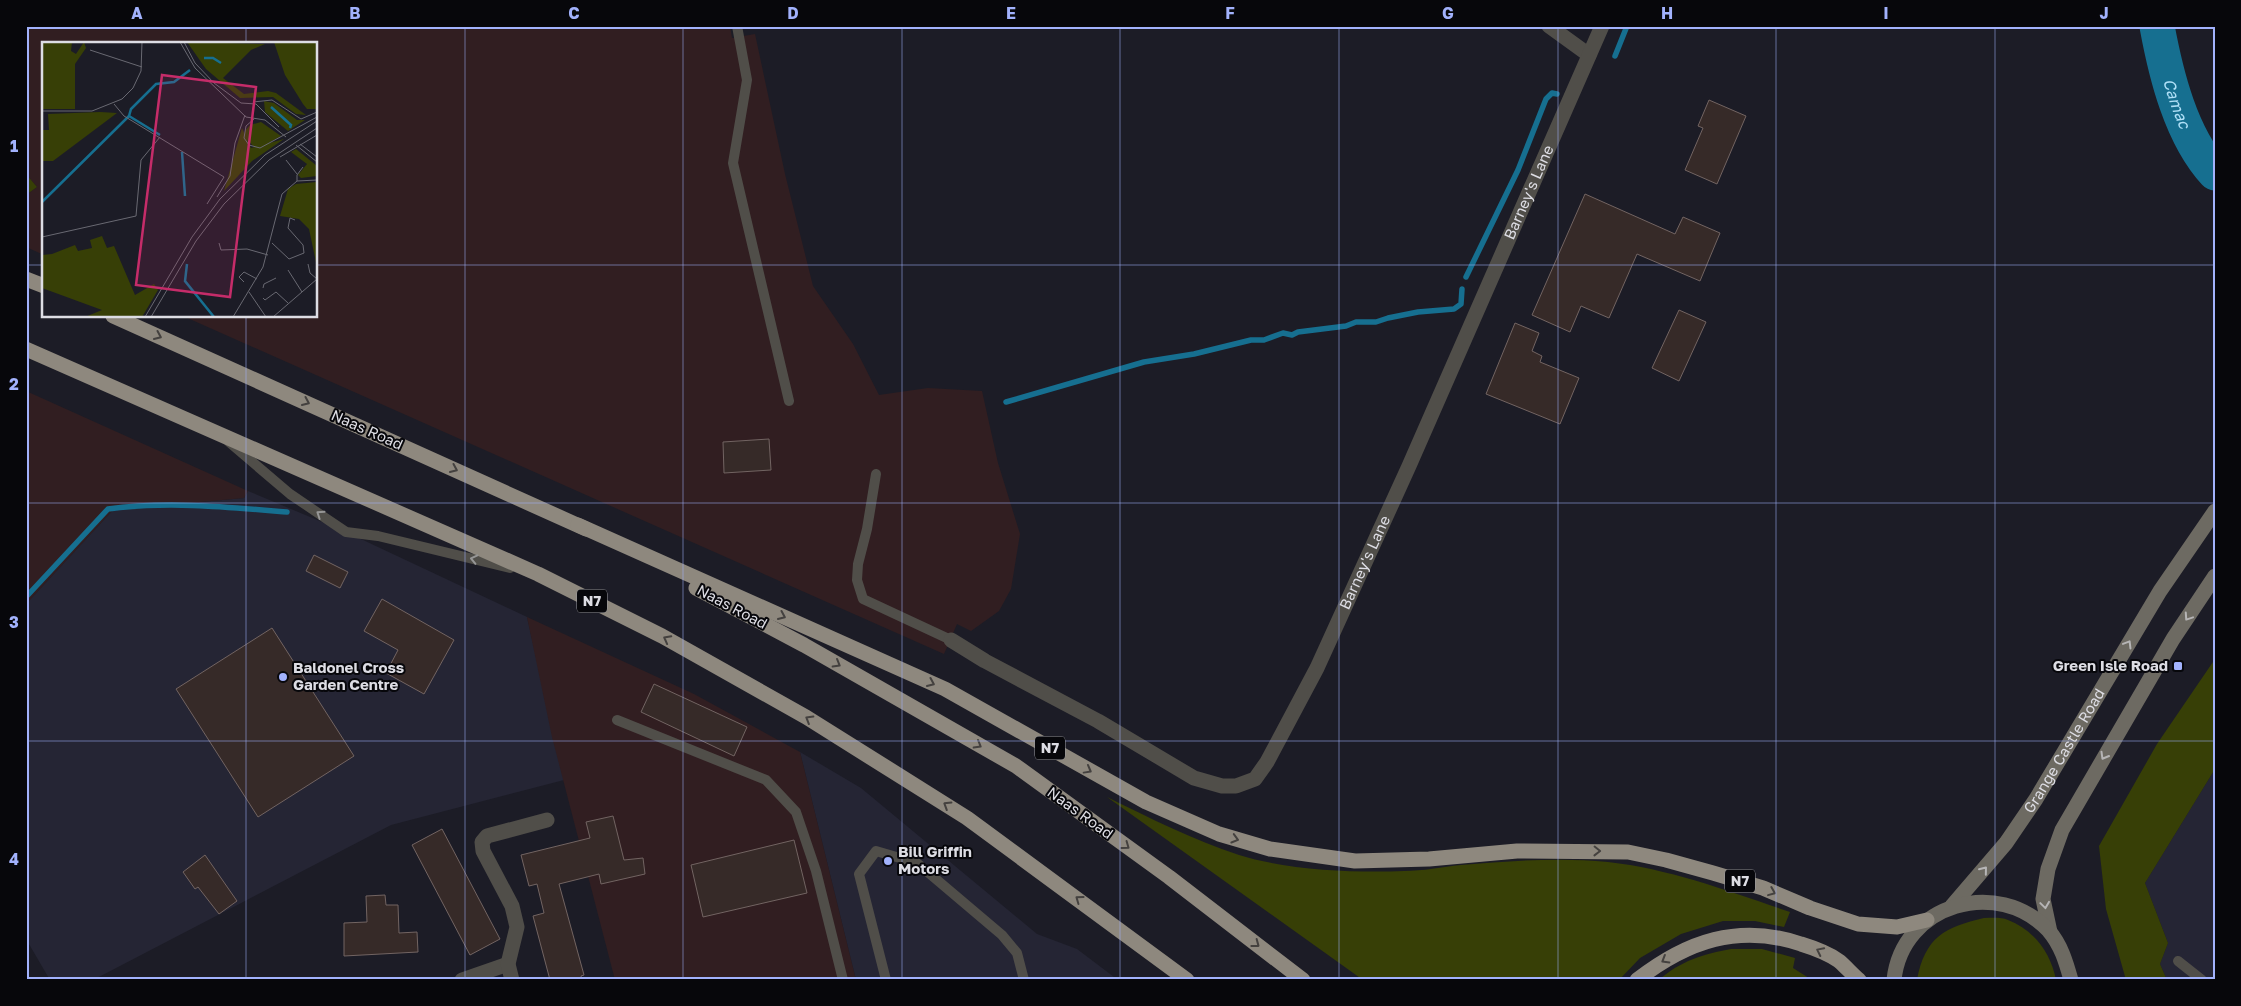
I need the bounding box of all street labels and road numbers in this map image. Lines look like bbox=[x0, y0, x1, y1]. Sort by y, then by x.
street label: Barney's Lane bbox=[1500, 142, 1557, 242]
street label: Naas Road bbox=[329, 405, 406, 453]
street label: Barney's Lane bbox=[1335, 512, 1393, 612]
street label: Naas Road bbox=[694, 580, 771, 632]
road number: N7 bbox=[577, 590, 607, 612]
street label: Grange Castle Road bbox=[2019, 685, 2108, 816]
road number: N7 bbox=[1035, 736, 1065, 760]
street label: Naas Road bbox=[1044, 782, 1117, 842]
road number: N7 bbox=[1725, 869, 1755, 892]

